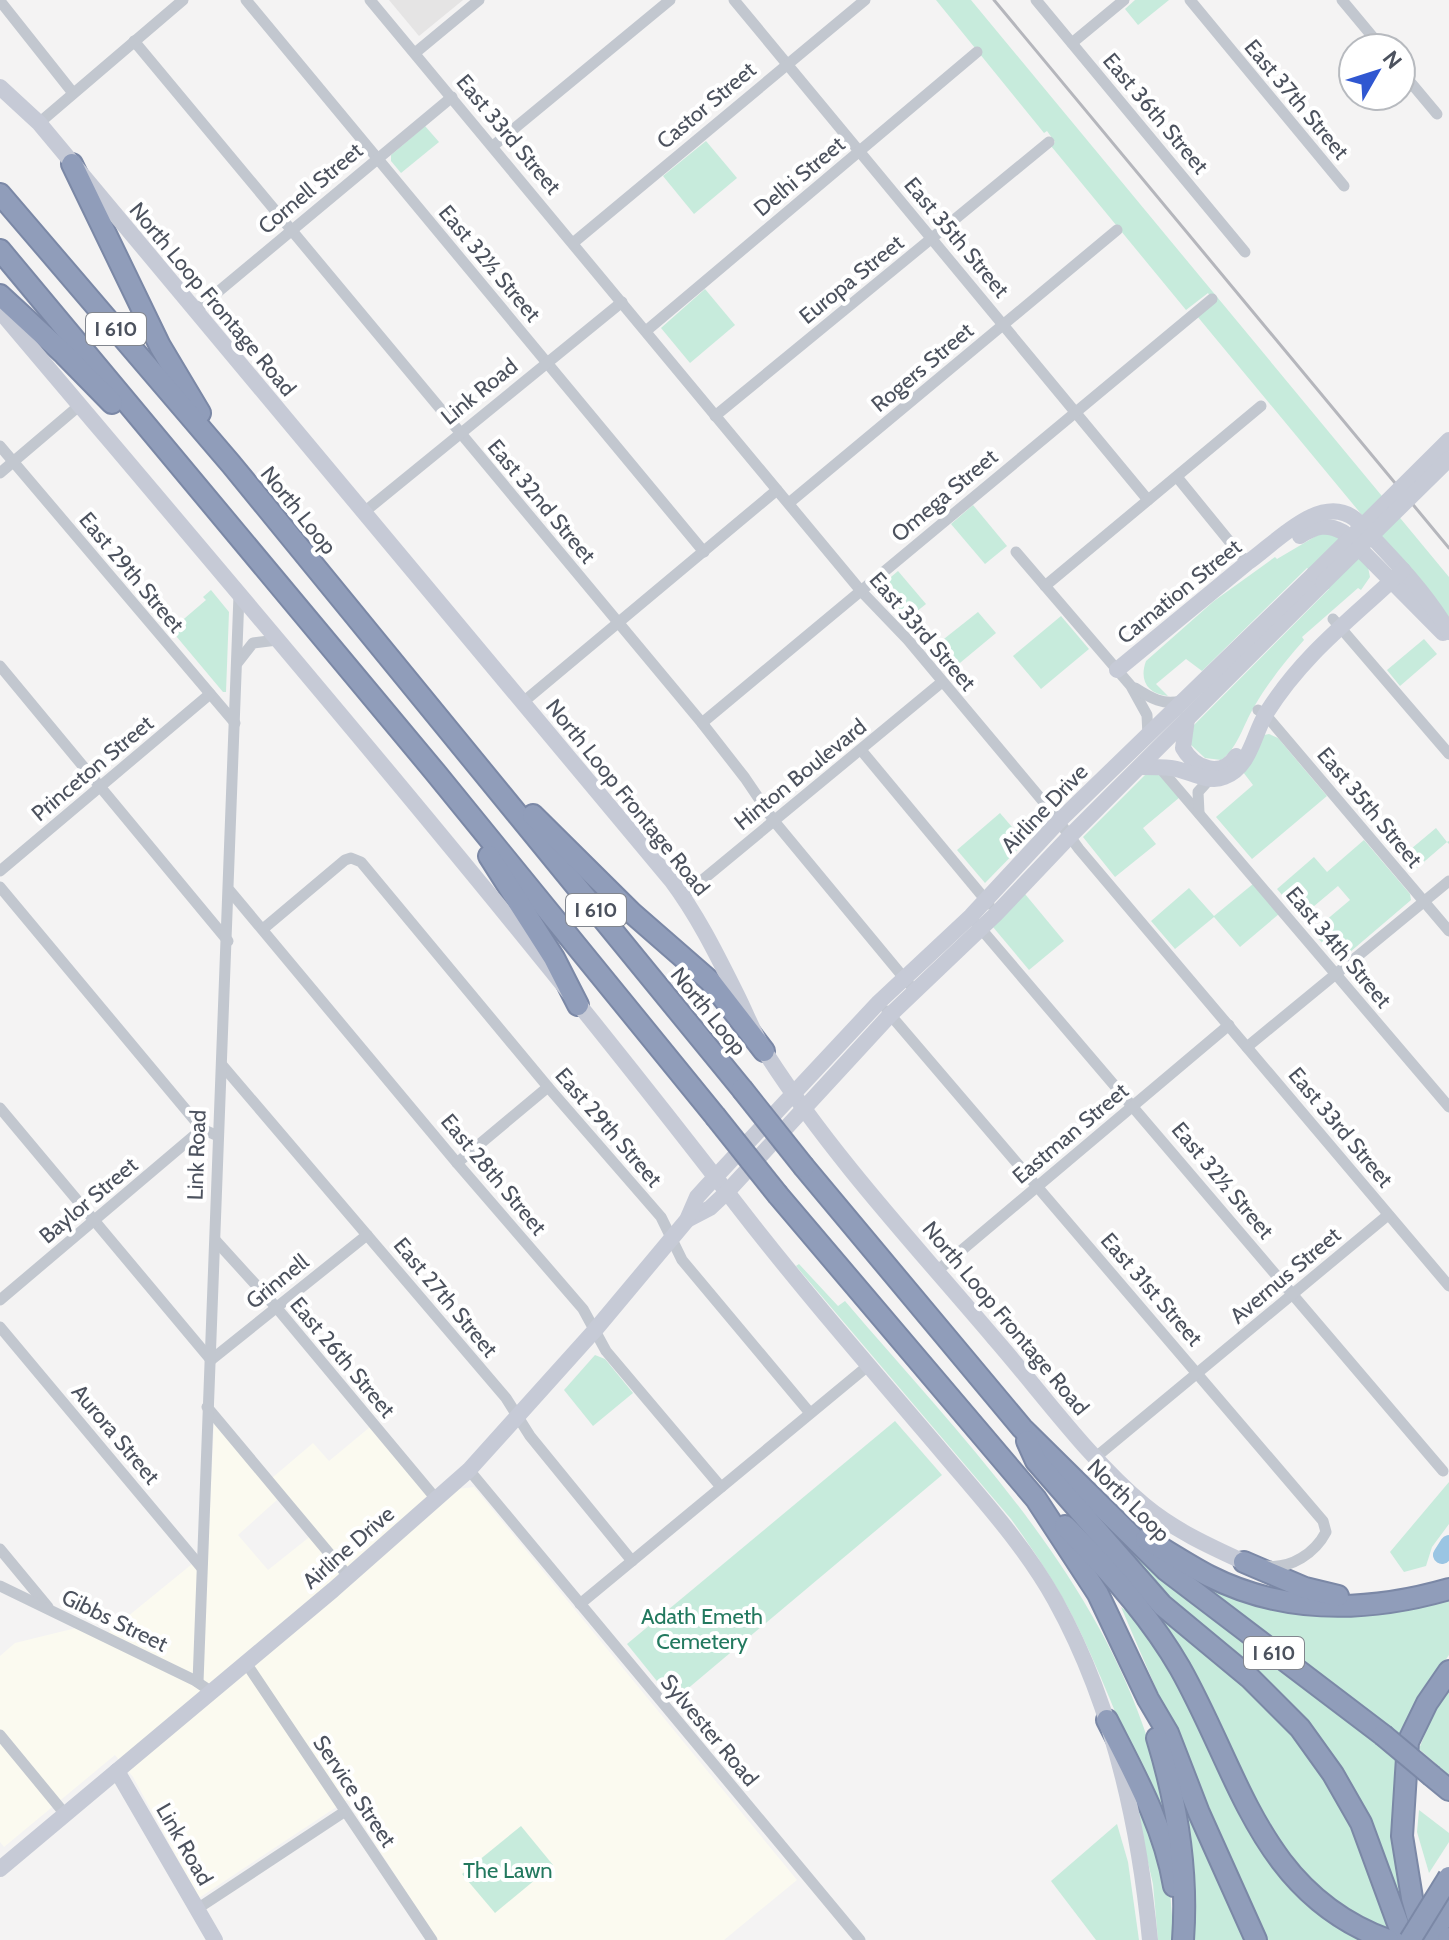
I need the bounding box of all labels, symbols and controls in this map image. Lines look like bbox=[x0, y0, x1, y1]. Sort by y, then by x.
north arrow bbox=[1337, 32, 1417, 112]
street label: East 37th Street bbox=[1239, 34, 1355, 165]
text: N bbox=[1377, 45, 1408, 74]
street label: East 36th Street bbox=[1097, 47, 1214, 180]
street label: Castor Street bbox=[651, 56, 762, 155]
street label: East 33rd Street bbox=[451, 69, 567, 200]
street label: Delhi Street bbox=[748, 130, 851, 222]
street label: Cornell Street bbox=[253, 137, 368, 240]
street label: East 35th Street bbox=[898, 172, 1015, 303]
street label: North Loop Frontage Road bbox=[124, 197, 302, 402]
street label: East 32½ Street bbox=[433, 199, 547, 328]
street label: Europa Street bbox=[794, 229, 909, 330]
road number: I 610 bbox=[86, 313, 146, 345]
street label: Rogers Street bbox=[866, 317, 979, 418]
street label: Link Road bbox=[436, 352, 523, 430]
street label: East 32nd Street bbox=[482, 434, 602, 569]
street label: Omega Street bbox=[886, 443, 1003, 548]
street label: North Loop bbox=[255, 461, 342, 560]
street label: East 29th Street bbox=[73, 507, 190, 639]
street label: Carnation Street bbox=[1112, 533, 1247, 650]
street label: East 33rd Street bbox=[864, 566, 982, 697]
street label: North Loop Frontage Road bbox=[540, 694, 715, 901]
street label: Princeton Street bbox=[26, 709, 159, 827]
street label: Hinton Boulevard bbox=[729, 713, 872, 836]
street label: East 35th Street bbox=[1311, 742, 1428, 873]
street label: Airline Drive bbox=[995, 758, 1093, 858]
street label: East 34th Street bbox=[1280, 881, 1397, 1014]
road number: I 610 bbox=[566, 894, 626, 926]
street label: North Loop bbox=[665, 962, 752, 1061]
street label: East 29th Street bbox=[550, 1062, 668, 1193]
street label: East 33rd Street bbox=[1283, 1062, 1399, 1193]
street label: Eastman Street bbox=[1007, 1077, 1134, 1190]
street label: East 28th Street bbox=[435, 1108, 553, 1241]
street label: Link Road bbox=[181, 1109, 212, 1201]
street label: East 32½ Street bbox=[1166, 1116, 1280, 1245]
street label: Baylor Street bbox=[34, 1151, 143, 1249]
street label: North Loop Frontage Road bbox=[917, 1216, 1095, 1421]
street label: Avernus Street bbox=[1225, 1221, 1347, 1329]
street label: East 31st Street bbox=[1095, 1227, 1209, 1352]
street label: East 27th Street bbox=[388, 1232, 504, 1363]
street label: Grinnell bbox=[241, 1248, 315, 1315]
street label: East 26th Street bbox=[284, 1292, 401, 1424]
street label: Aurora Street bbox=[66, 1379, 166, 1490]
street label: North Loop bbox=[1082, 1453, 1176, 1547]
street label: Airline Drive bbox=[297, 1500, 400, 1595]
street label: Gibbs Street bbox=[57, 1583, 173, 1658]
park label: Adath Emeth Cemetery bbox=[641, 1603, 763, 1655]
road number: I 610 bbox=[1244, 1637, 1304, 1669]
street label: Sylvester Road bbox=[655, 1669, 764, 1792]
street label: Service Street bbox=[307, 1730, 402, 1853]
street label: Link Road bbox=[150, 1798, 219, 1890]
park label: The Lawn bbox=[463, 1857, 553, 1884]

